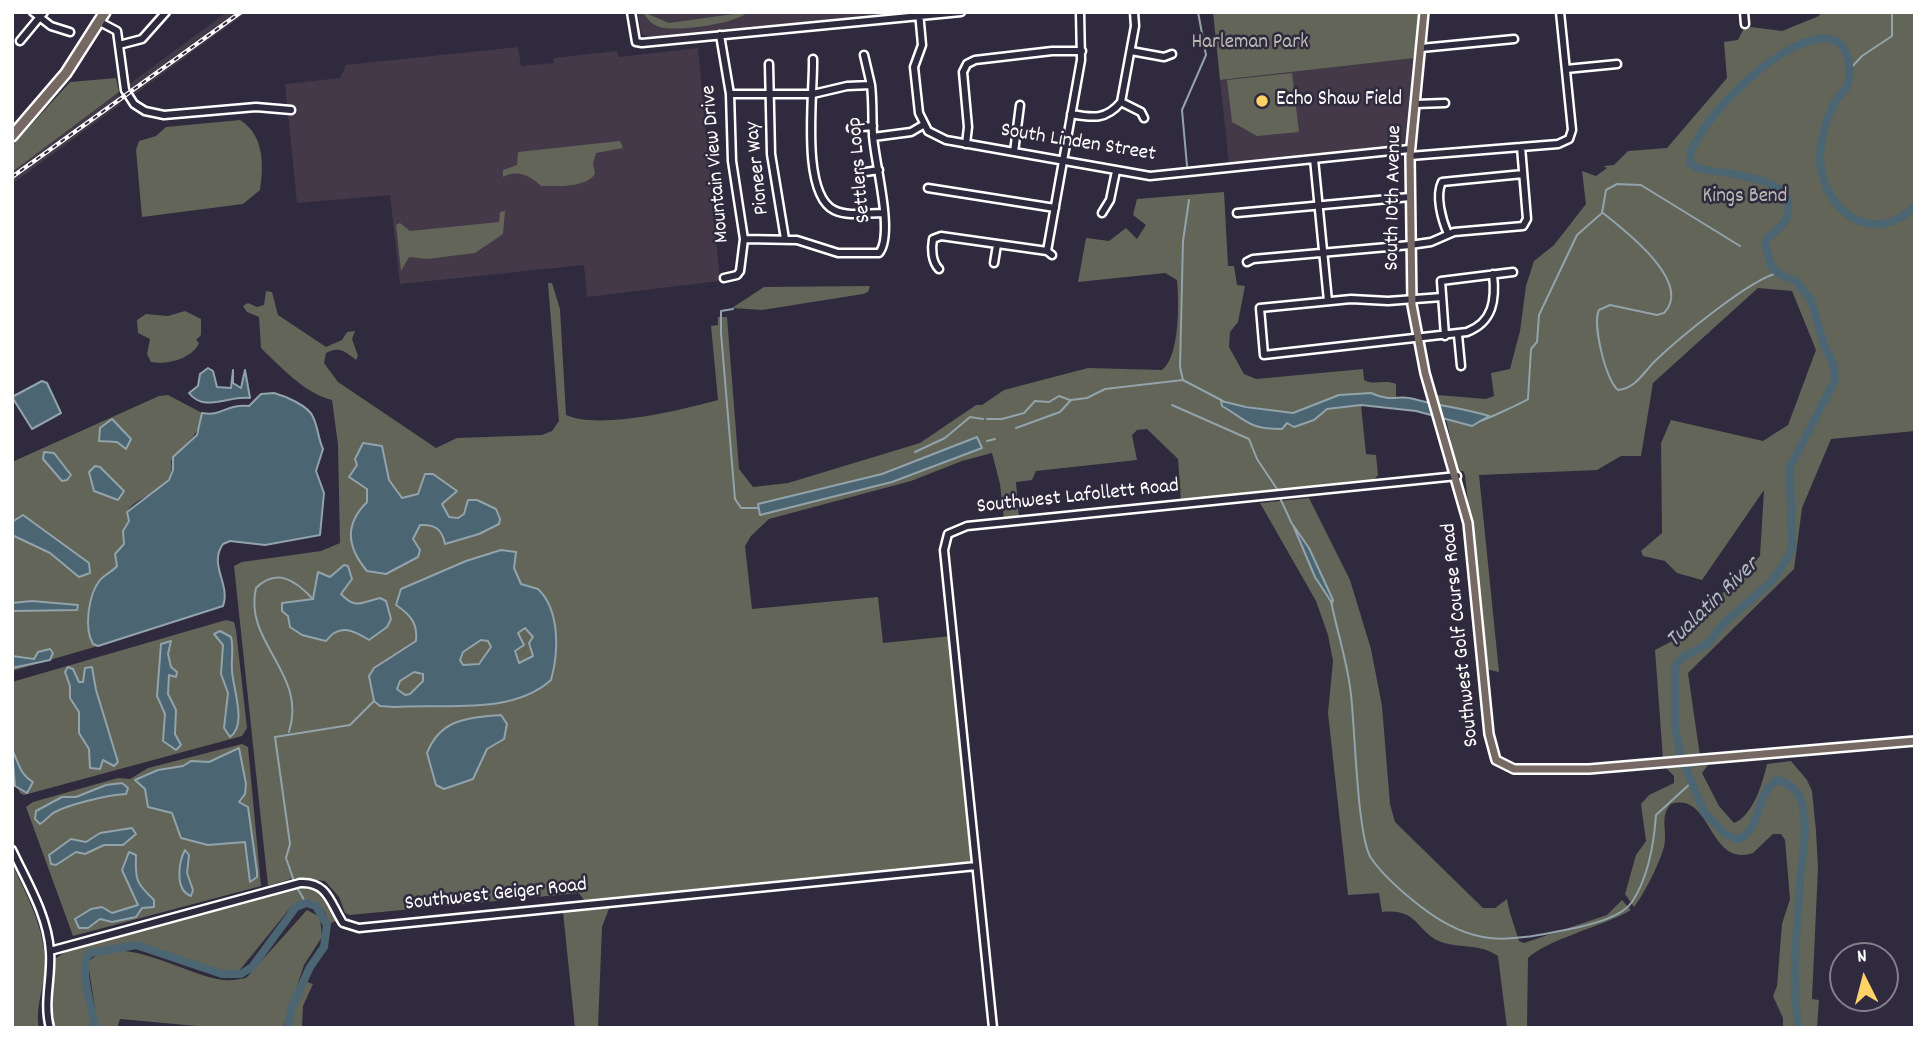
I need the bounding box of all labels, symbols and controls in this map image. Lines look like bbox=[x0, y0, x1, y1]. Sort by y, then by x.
park label: Harleman Park bbox=[1191, 31, 1309, 57]
street label: Mountain View Drive bbox=[698, 84, 736, 244]
place label: Echo Shaw Field bbox=[1276, 88, 1402, 114]
marker: Echo Shaw Field bbox=[1254, 93, 1270, 109]
street label: Settlers Loop bbox=[844, 116, 878, 224]
street label: South Linden Street bbox=[999, 119, 1157, 169]
street label: Pioneer Way bbox=[742, 120, 776, 216]
street label: South 10th Avenue bbox=[1381, 125, 1409, 271]
park label: Kings Bend bbox=[1703, 185, 1787, 211]
street label: Southwest Lafollett Road bbox=[976, 475, 1180, 521]
street label: Southwest Golf Course Road bbox=[1438, 522, 1486, 748]
water label: Tualatin River bbox=[1662, 553, 1766, 655]
street label: Southwest Geiger Road bbox=[404, 874, 588, 918]
north arrow bbox=[1829, 942, 1899, 1012]
text: N bbox=[1856, 944, 1868, 972]

